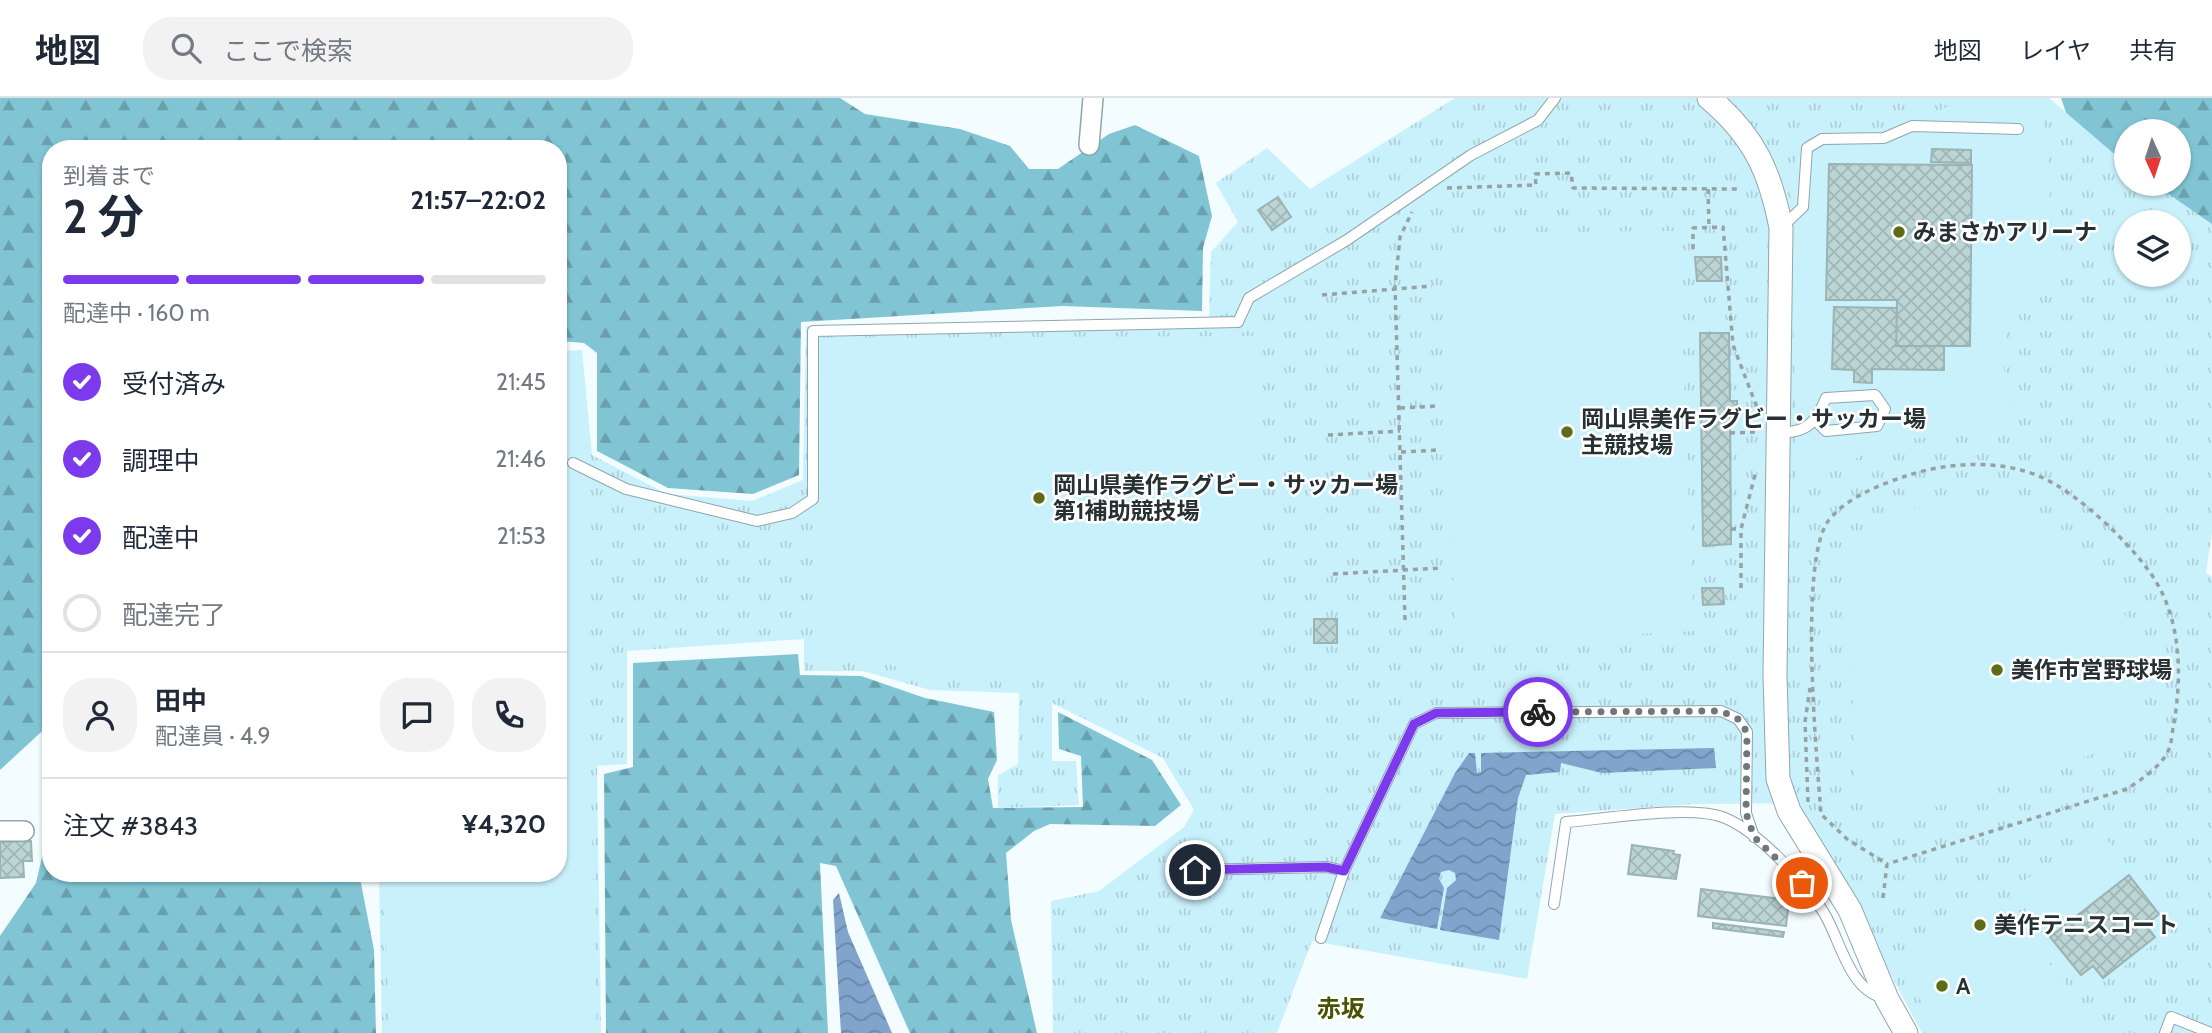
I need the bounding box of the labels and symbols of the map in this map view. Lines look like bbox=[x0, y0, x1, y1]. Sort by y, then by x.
north arrow bbox=[2114, 119, 2191, 196]
place label: みまさかアリーナ bbox=[1913, 218, 2097, 246]
marker: みまさかアリーナ bbox=[1891, 224, 1907, 240]
place label: 岡山県美作ラグビー・サッカー場 主競技場 bbox=[1581, 405, 1926, 459]
marker: 岡山県美作ラグビー・サッカー場 主競技場 bbox=[1559, 424, 1575, 440]
place label: 岡山県美作ラグビー・サッカー場 第1補助競技場 bbox=[1053, 471, 1398, 525]
marker: 岡山県美作ラグビー・サッカー場 第1補助競技場 bbox=[1031, 490, 1047, 506]
place label: 美作市営野球場 bbox=[2011, 656, 2172, 684]
marker: 美作市営野球場 bbox=[1989, 662, 2005, 678]
courier bbox=[1503, 677, 1573, 747]
pin bbox=[1165, 840, 1225, 900]
pin bbox=[1772, 853, 1832, 913]
place label: 美作テニスコート bbox=[1994, 911, 2178, 939]
marker: 美作テニスコート bbox=[1972, 917, 1988, 933]
place label: A bbox=[1956, 972, 1971, 1000]
marker: A bbox=[1934, 978, 1950, 994]
district label: 赤坂 bbox=[1317, 994, 1365, 1023]

